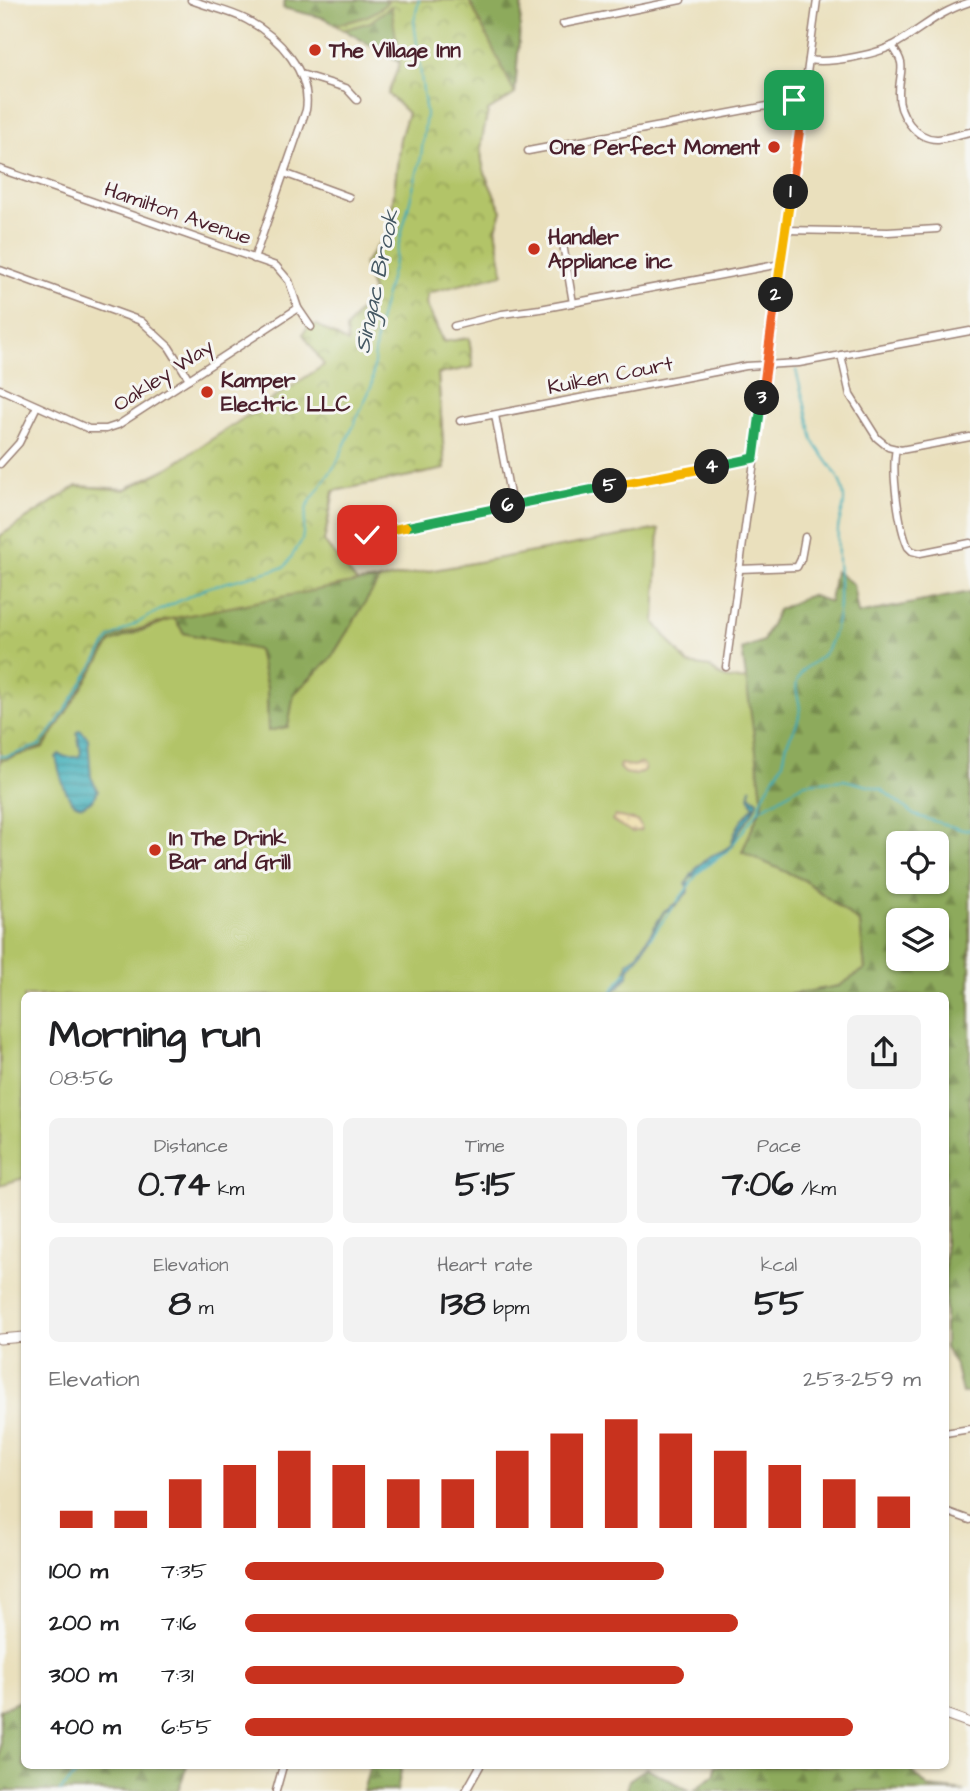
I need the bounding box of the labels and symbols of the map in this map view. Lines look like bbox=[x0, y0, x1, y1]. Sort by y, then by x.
place label: The Village Inn bbox=[328, 36, 461, 67]
marker: The Village Inn bbox=[307, 42, 323, 58]
pin bbox=[764, 70, 824, 130]
place label: One Perfect Moment bbox=[549, 133, 761, 162]
marker: One Perfect Moment bbox=[766, 139, 782, 155]
pin: 1 bbox=[774, 174, 808, 210]
street label: Hamilton Avenue bbox=[100, 175, 255, 252]
water label: Singac Brook bbox=[346, 206, 409, 356]
place label: Handler Appliance inc bbox=[548, 223, 673, 277]
marker: Handler Appliance inc bbox=[526, 241, 542, 257]
pin: 2 bbox=[758, 278, 794, 312]
street label: Oakley Way bbox=[107, 332, 221, 420]
street label: Kuiken Court bbox=[545, 349, 676, 402]
place label: Kamper Electric LLC bbox=[221, 366, 350, 419]
pin: 3 bbox=[744, 380, 780, 416]
marker: Kamper Electric LLC bbox=[199, 384, 215, 400]
pin: 4 bbox=[694, 449, 730, 484]
pin: 5 bbox=[592, 468, 628, 504]
pin: 6 bbox=[490, 489, 526, 524]
pin bbox=[337, 505, 397, 565]
place label: In The Drink Bar and Grill bbox=[169, 824, 292, 877]
marker: In The Drink Bar and Grill bbox=[147, 842, 163, 858]

